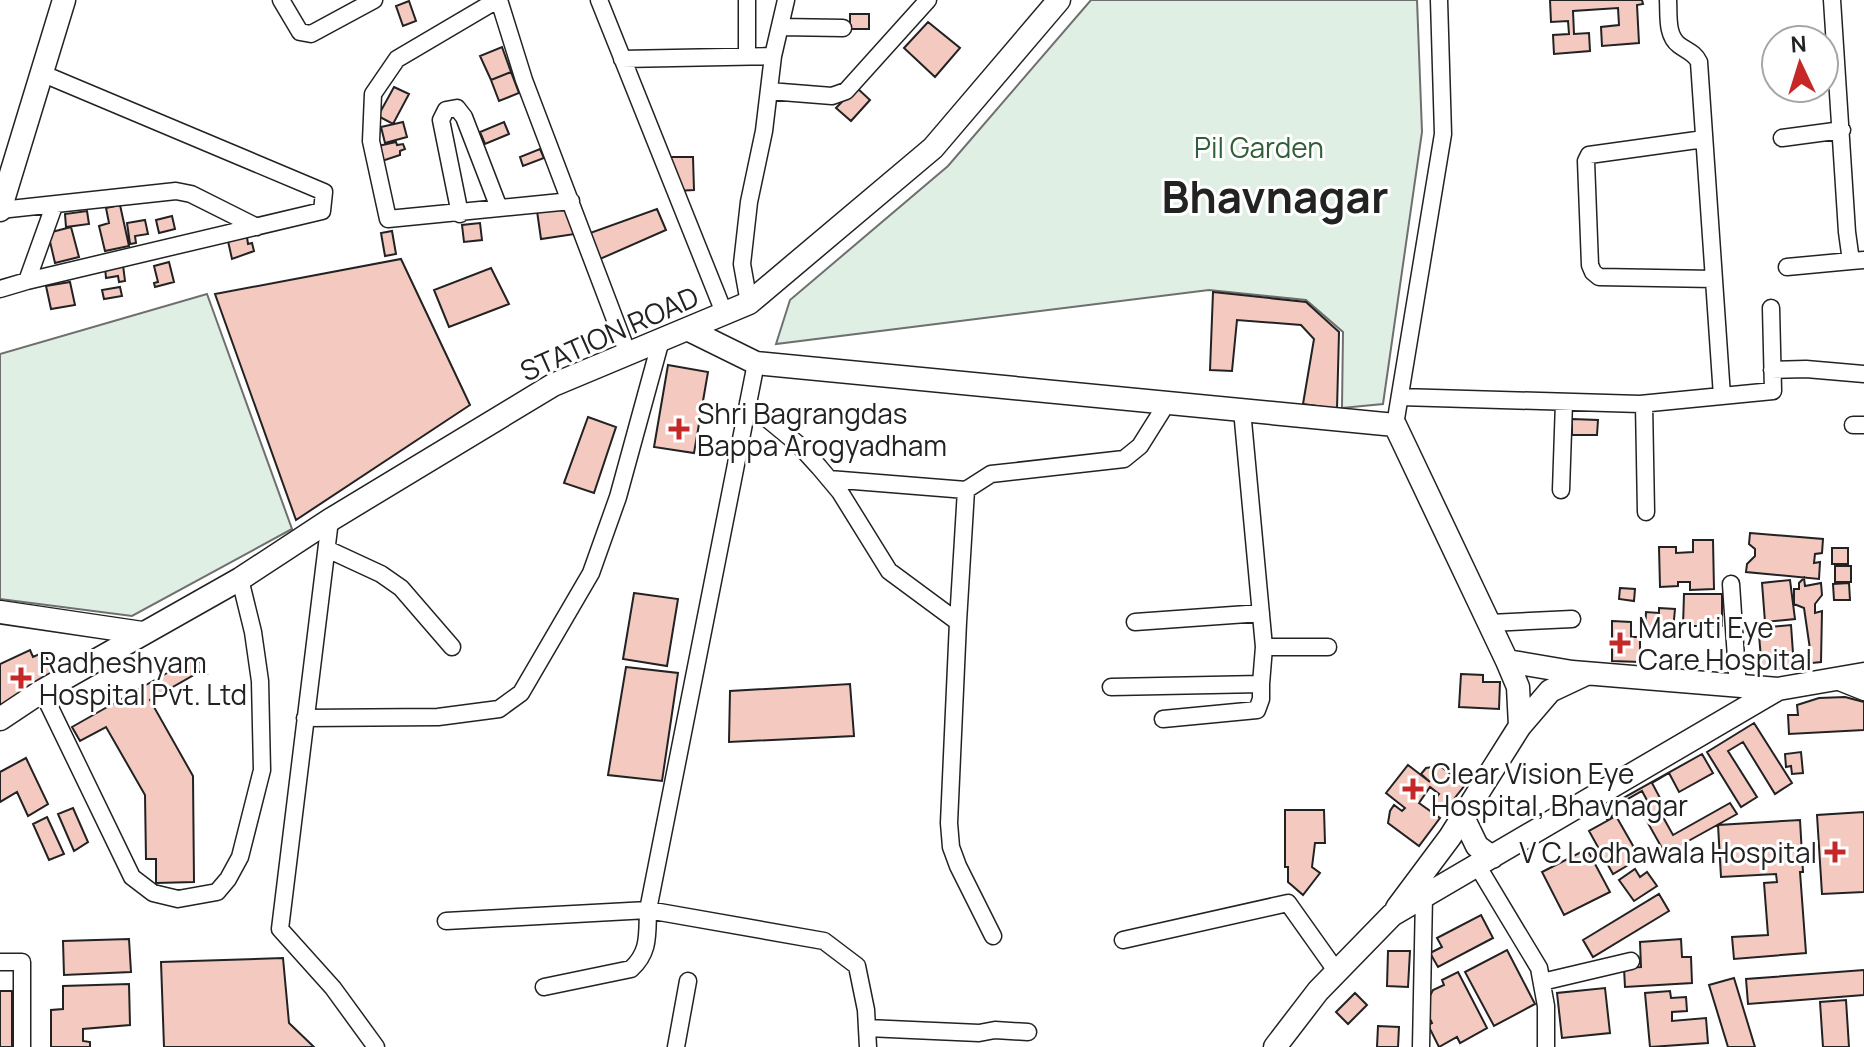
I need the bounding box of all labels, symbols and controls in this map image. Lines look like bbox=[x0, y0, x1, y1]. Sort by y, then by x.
north arrow bbox=[1760, 24, 1840, 104]
text: N bbox=[1790, 29, 1808, 60]
park label: Pil Garden bbox=[1194, 128, 1324, 166]
district label: Bhavnagar bbox=[1162, 166, 1388, 226]
street label: STATION ROAD bbox=[514, 277, 704, 389]
place label: Shri Bagrangdas Bappa Arogyadham bbox=[697, 394, 947, 464]
marker: Shri Bagrangdas Bappa Arogyadham bbox=[668, 418, 690, 440]
place label: Maruti Eye Care Hospital bbox=[1638, 608, 1812, 678]
marker: Maruti Eye Care Hospital bbox=[1609, 632, 1631, 654]
place label: Radheshyam Hospital Pvt. Ltd bbox=[39, 643, 247, 713]
marker: Radheshyam Hospital Pvt. Ltd bbox=[10, 667, 32, 689]
place label: Clear Vision Eye Hospital, Bhavnagar bbox=[1431, 754, 1688, 824]
marker: Clear Vision Eye Hospital, Bhavnagar bbox=[1402, 778, 1424, 800]
place label: V C Lodhawala Hospital bbox=[1519, 833, 1817, 871]
marker: V C Lodhawala Hospital bbox=[1824, 841, 1846, 863]

